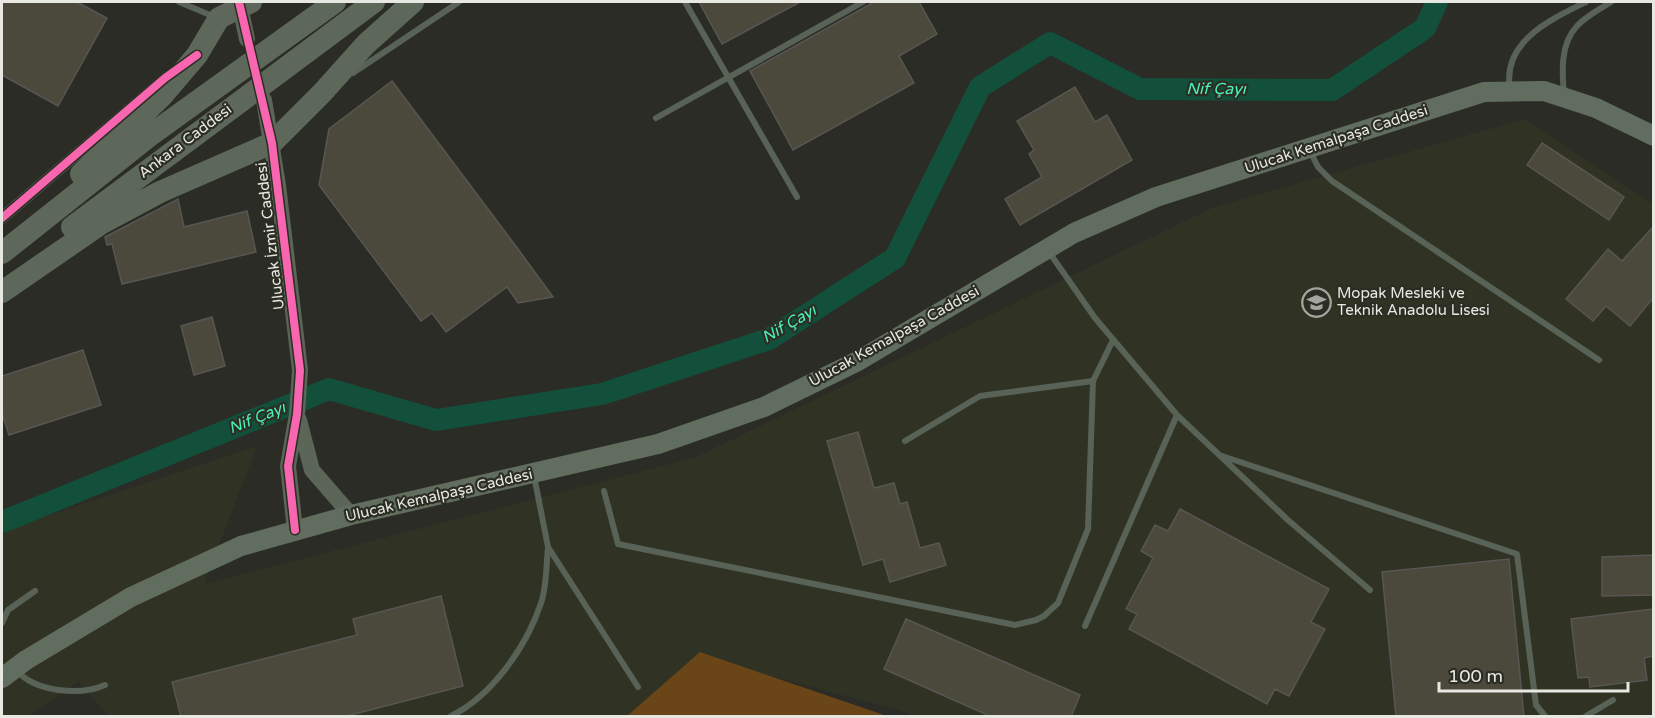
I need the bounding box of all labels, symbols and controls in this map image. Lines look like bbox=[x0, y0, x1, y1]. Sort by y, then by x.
water label: Nif Çayı bbox=[1186, 79, 1247, 99]
street label: Ankara Caddesi bbox=[135, 100, 235, 182]
street label: Ulucak Kemalpaşa Caddesi bbox=[1242, 101, 1430, 177]
street label: Ulucak İzmir Caddesi bbox=[252, 161, 288, 311]
street label: Ulucak Kemalpaşa Caddesi bbox=[806, 282, 982, 390]
place label: Mopak Mesleki ve Teknik Anadolu Lisesi bbox=[1337, 284, 1490, 319]
school or university icon: Mopak Mesleki ve Teknik Anadolu Lisesi bbox=[1300, 286, 1332, 318]
water label: Nif Çayı bbox=[758, 300, 821, 348]
water label: Nif Çayı bbox=[226, 397, 289, 438]
street label: Ulucak Kemalpaşa Caddesi bbox=[344, 465, 534, 525]
scale bar bbox=[1439, 655, 1628, 693]
text: 100 m bbox=[1448, 665, 1503, 687]

